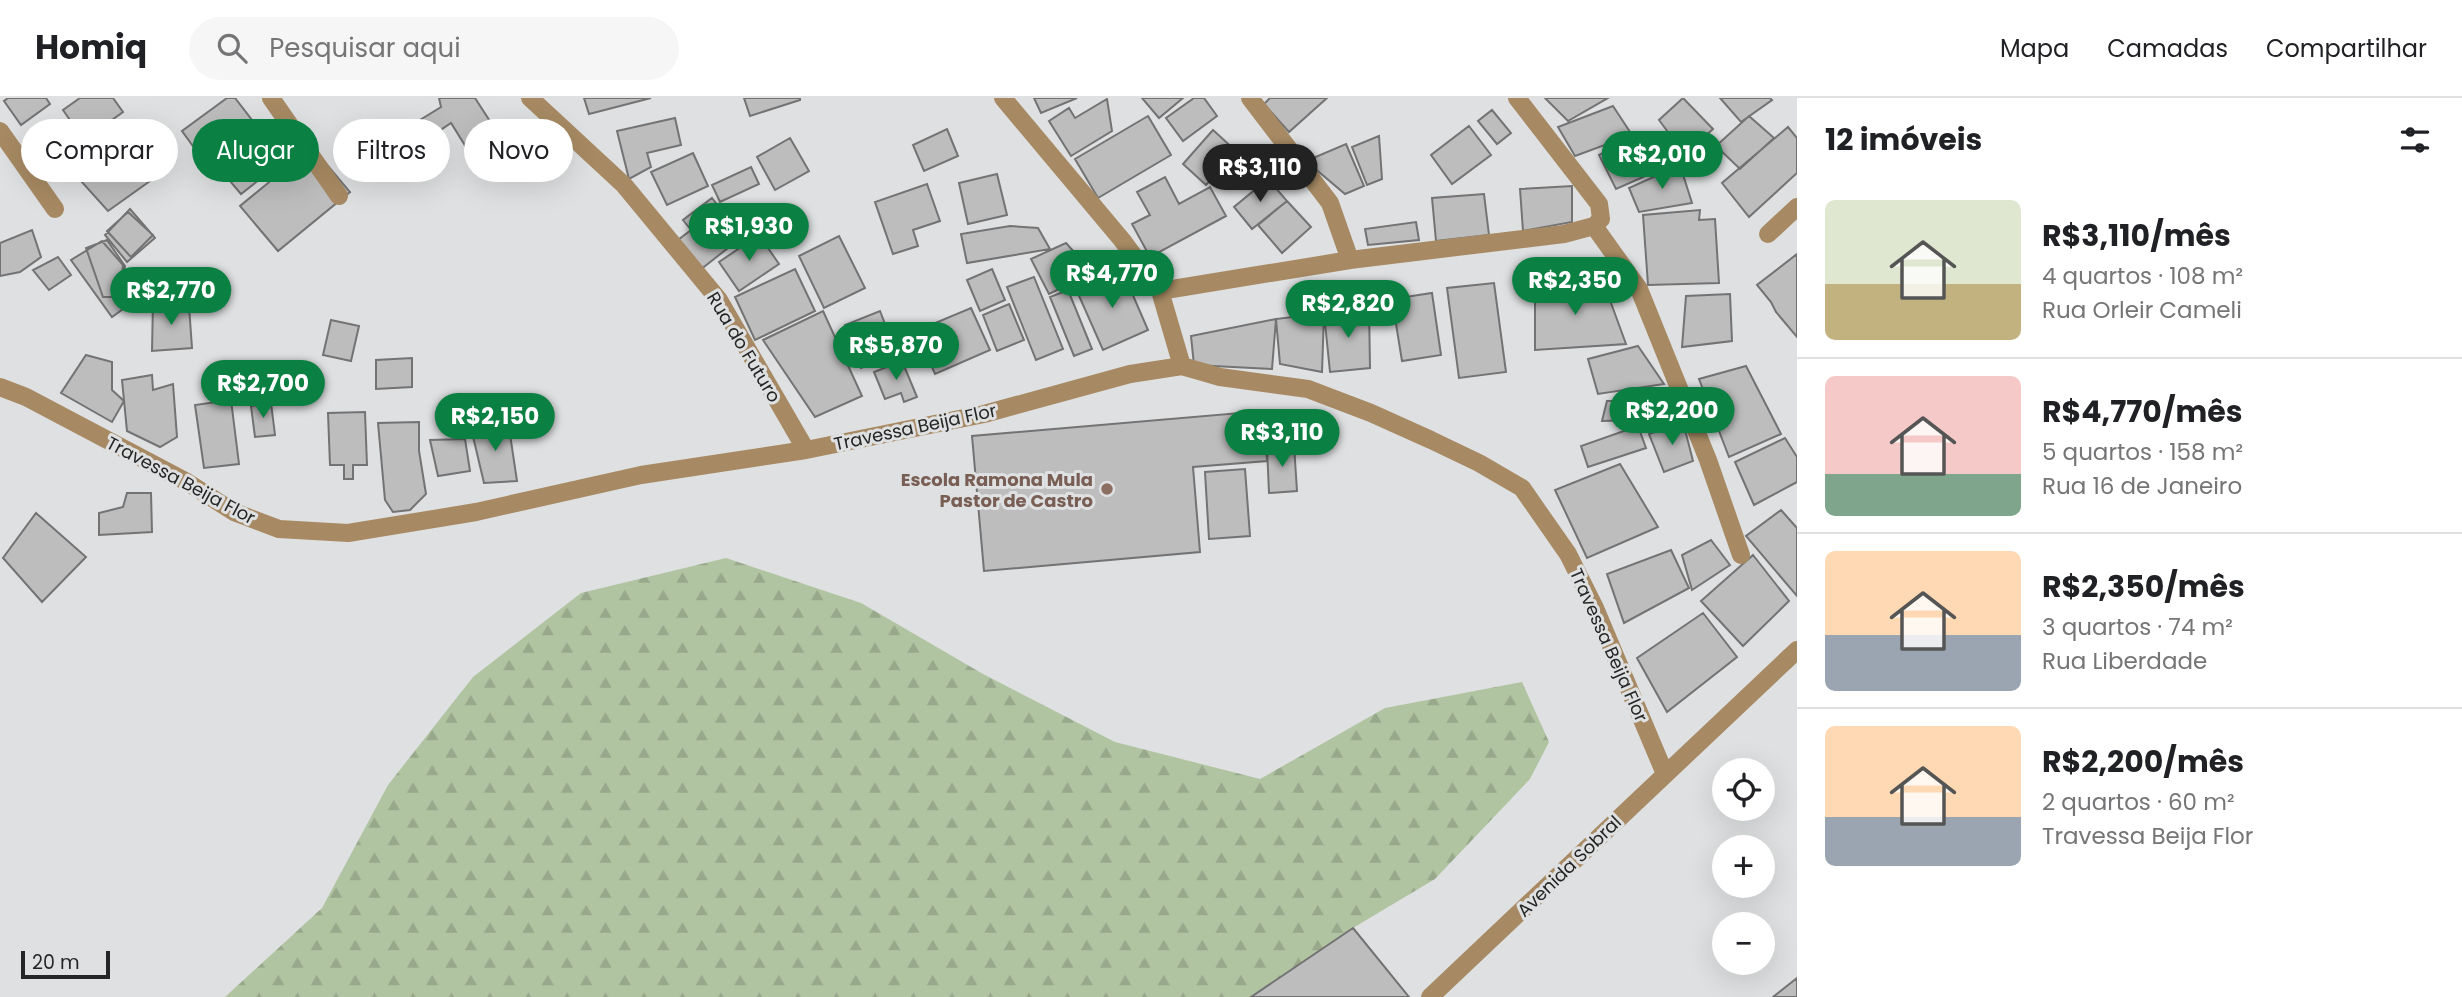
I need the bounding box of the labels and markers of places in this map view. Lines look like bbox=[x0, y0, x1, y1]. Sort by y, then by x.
pin: R$2,010 bbox=[1597, 132, 1727, 191]
pin: R$3,110 bbox=[1195, 144, 1325, 204]
pin: R$1,930 bbox=[684, 204, 814, 263]
pin: R$4,770 bbox=[1047, 250, 1177, 310]
pin: R$2,350 bbox=[1510, 258, 1640, 317]
pin: R$2,770 bbox=[106, 268, 236, 327]
pin: R$2,820 bbox=[1283, 280, 1413, 340]
pin: R$5,870 bbox=[831, 322, 961, 382]
pin: R$2,700 bbox=[198, 360, 328, 420]
pin: R$2,200 bbox=[1607, 388, 1737, 447]
pin: R$2,150 bbox=[430, 394, 560, 453]
pin: R$3,110 bbox=[1217, 410, 1347, 469]
place label: Escola Ramona Mula Pastor de Castro bbox=[901, 467, 1093, 513]
marker: Escola Ramona Mula Pastor de Castro bbox=[1099, 481, 1115, 497]

